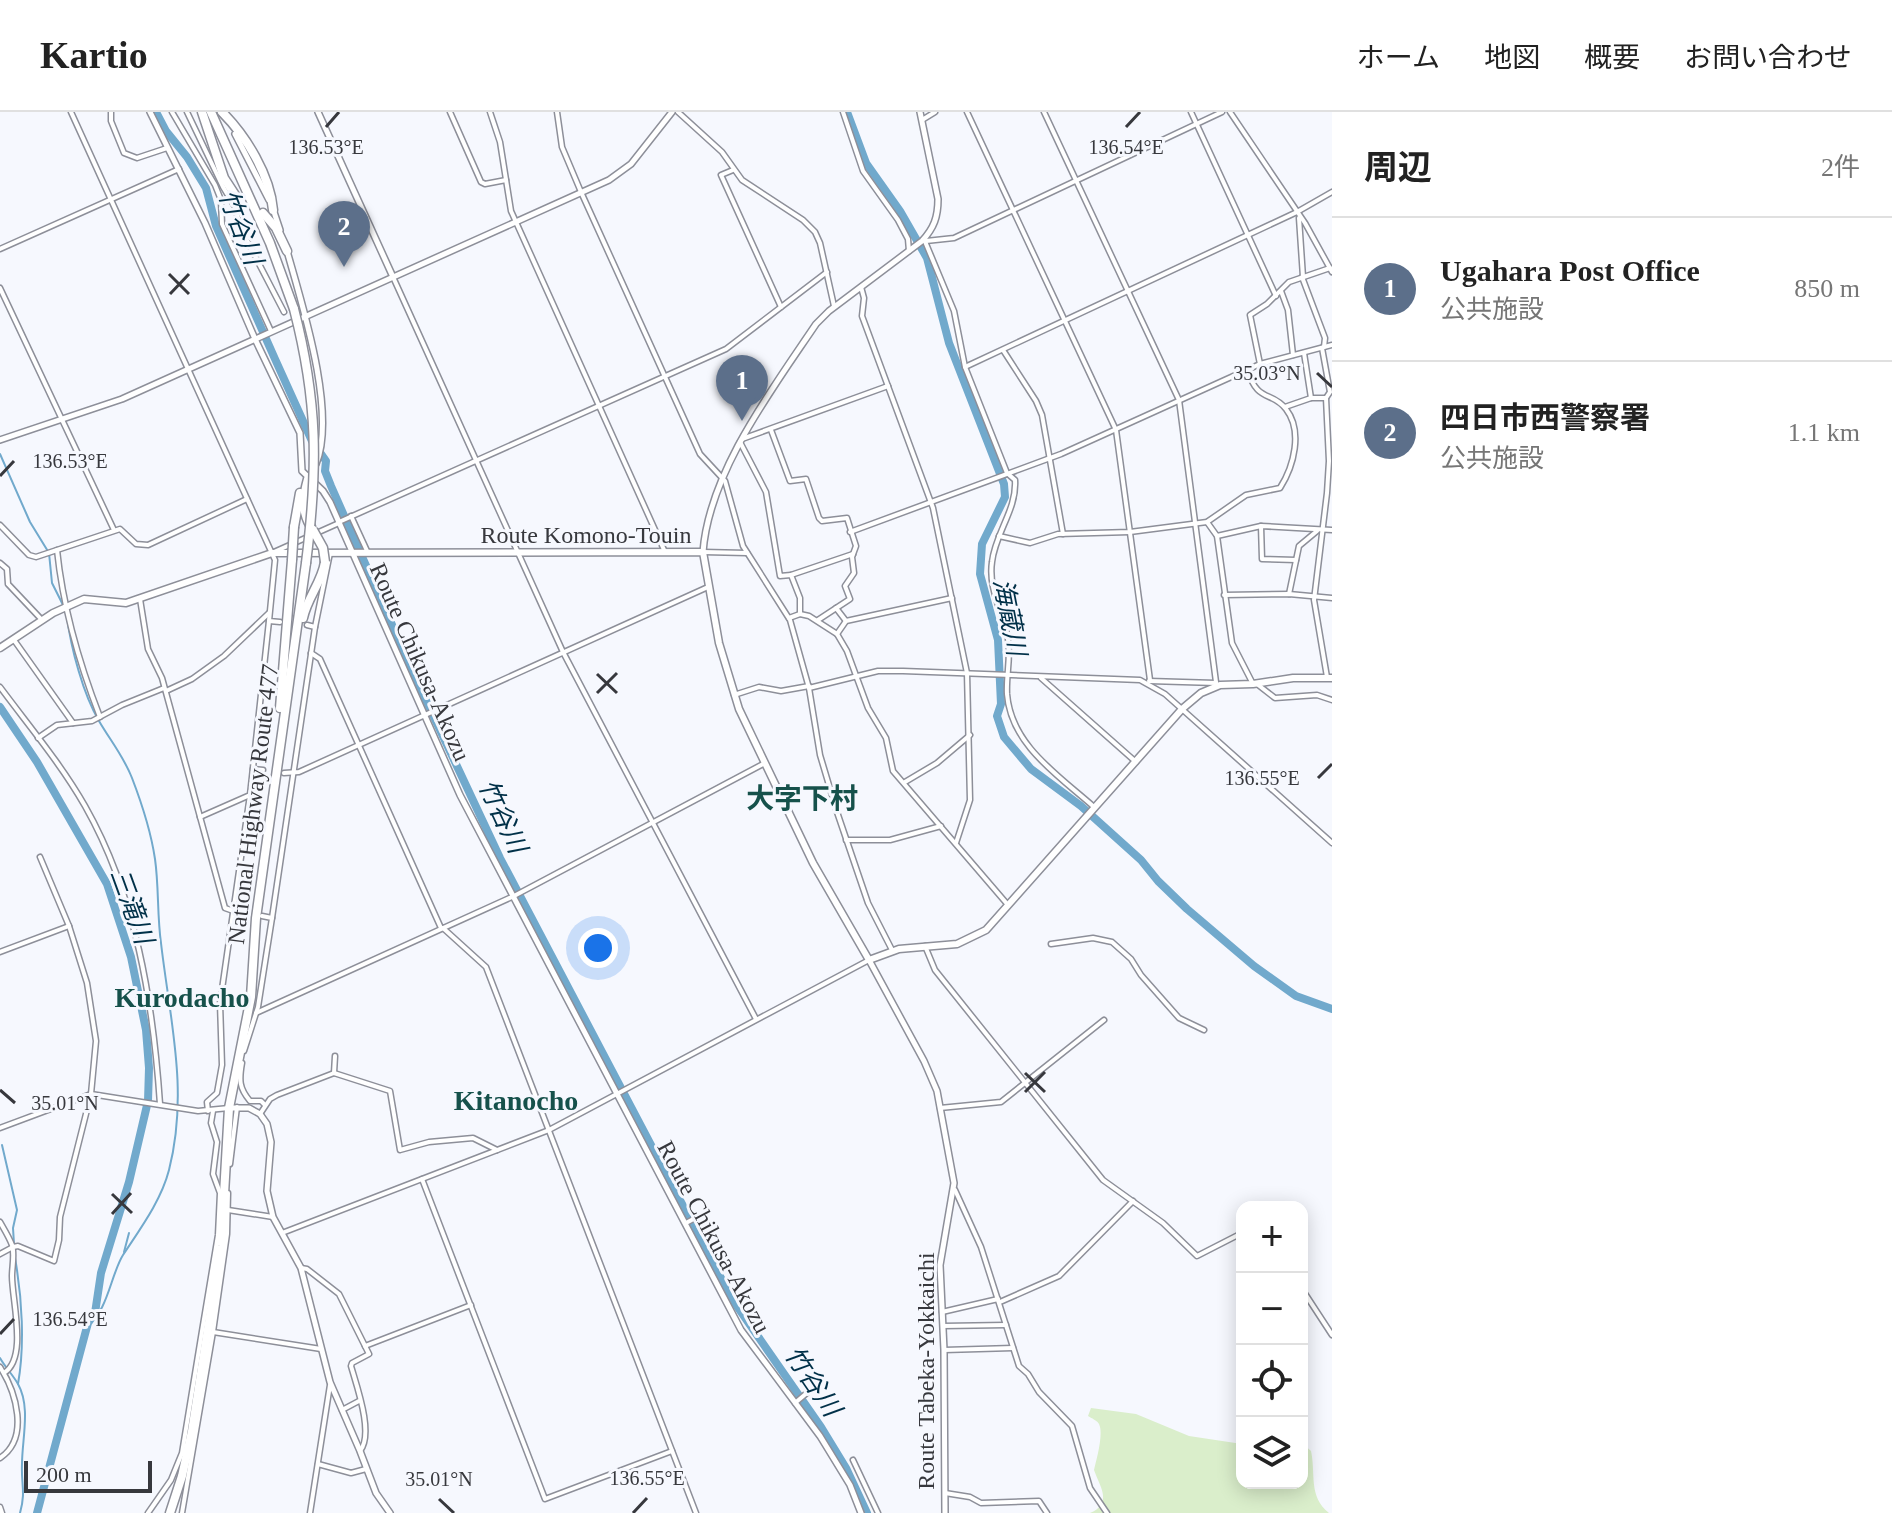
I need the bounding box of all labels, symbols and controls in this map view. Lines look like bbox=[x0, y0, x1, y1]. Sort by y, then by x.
text: Kartio bbox=[40, 34, 148, 76]
text: ホーム bbox=[1357, 42, 1440, 73]
text: 地図 bbox=[1484, 42, 1540, 73]
text: 概要 bbox=[1584, 42, 1640, 73]
text: お問い合わせ bbox=[1684, 42, 1852, 73]
text: 136.53°E bbox=[288, 136, 364, 158]
text: 136.54°E bbox=[1088, 136, 1164, 158]
text: 周辺 bbox=[1364, 149, 1432, 186]
text: 2件 bbox=[1821, 153, 1860, 182]
water label: 竹谷川 bbox=[213, 186, 269, 272]
pin: 2 bbox=[318, 201, 370, 267]
text: Ugahara Post Office bbox=[1440, 254, 1700, 287]
text: 1 bbox=[1384, 274, 1397, 303]
text: 850 m bbox=[1794, 274, 1860, 303]
text: 公共施設 bbox=[1440, 295, 1544, 324]
pin: 1 bbox=[716, 355, 768, 421]
text: 35.03°N bbox=[1233, 362, 1301, 384]
text: 四日市西警察署 bbox=[1440, 401, 1650, 434]
text: 2 bbox=[1384, 418, 1397, 447]
text: 1.1 km bbox=[1788, 418, 1860, 447]
text: 公共施設 bbox=[1440, 444, 1544, 473]
text: 136.53°E bbox=[32, 450, 108, 472]
street label: Route Komono-Touin bbox=[481, 522, 691, 548]
street label: Route Chikusa-Akozu bbox=[365, 559, 475, 765]
water label: 海蔵川 bbox=[988, 576, 1032, 661]
street label: National Highway Route 477 bbox=[223, 662, 283, 946]
text: 136.55°E bbox=[1224, 767, 1300, 789]
water label: 竹谷川 bbox=[473, 775, 533, 860]
district label: 大字下村 bbox=[746, 783, 858, 814]
water label: 三滝川 bbox=[105, 865, 160, 951]
your location bbox=[578, 928, 618, 968]
district label: Kurodacho bbox=[115, 982, 249, 1013]
district label: Kitanocho bbox=[454, 1085, 578, 1116]
text: 35.01°N bbox=[31, 1092, 99, 1114]
street label: Route Chikusa-Akozu bbox=[652, 1136, 776, 1338]
map controls bbox=[1236, 1201, 1308, 1489]
button: + bbox=[1236, 1201, 1308, 1273]
street label: Route Tabeka-Yokkaichi bbox=[913, 1252, 939, 1490]
button: − bbox=[1236, 1273, 1308, 1345]
text: 136.54°E bbox=[32, 1308, 108, 1330]
water label: 竹谷川 bbox=[779, 1341, 848, 1424]
button: locate bbox=[1236, 1345, 1308, 1417]
button: layers bbox=[1236, 1417, 1308, 1489]
scale bar bbox=[24, 1457, 152, 1493]
text: 200 m bbox=[36, 1462, 92, 1487]
text: 136.55°E bbox=[609, 1467, 685, 1489]
text: 35.01°N bbox=[405, 1468, 473, 1490]

